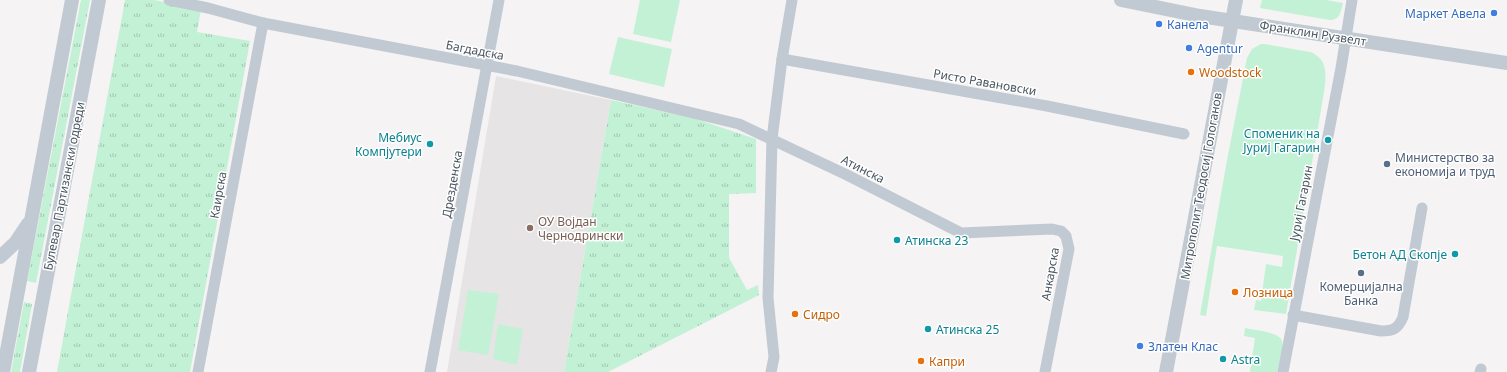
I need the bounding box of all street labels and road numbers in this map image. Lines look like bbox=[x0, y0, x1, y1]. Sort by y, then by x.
street label: Франклин Рузвелт bbox=[1258, 16, 1368, 50]
street label: Багдадска bbox=[445, 36, 505, 64]
street label: Ристо Равановски bbox=[932, 65, 1038, 99]
street label: Митрополит Теодосиј Гологанов bbox=[1176, 91, 1226, 281]
street label: Булевар Партизански одреди bbox=[39, 100, 89, 272]
street label: Дрезденска bbox=[438, 149, 466, 219]
street label: Атинска bbox=[838, 151, 888, 187]
street label: Јуриј Гагарин bbox=[1285, 164, 1317, 243]
street label: Каирска bbox=[206, 170, 230, 220]
street label: Анкарска bbox=[1037, 246, 1063, 302]

